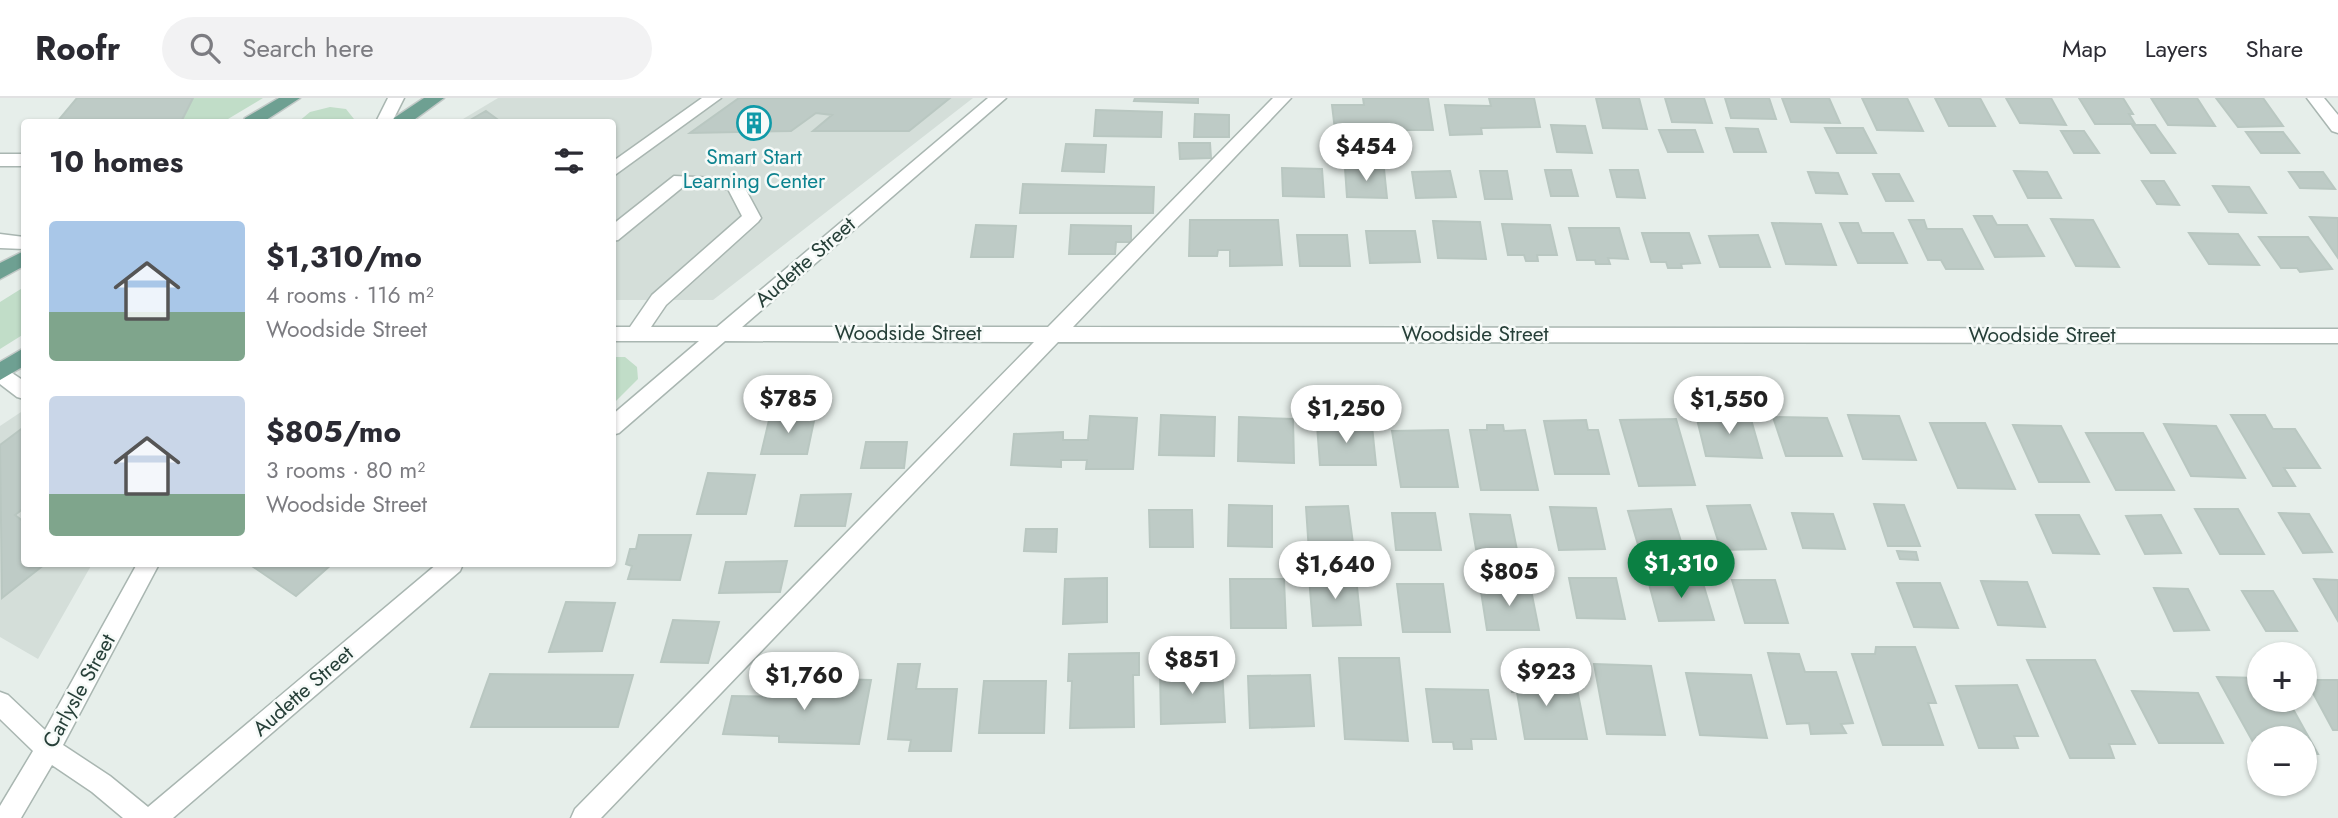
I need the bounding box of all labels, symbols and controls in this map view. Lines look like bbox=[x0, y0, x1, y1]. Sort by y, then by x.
search box bbox=[162, 17, 652, 80]
text: Roofr bbox=[35, 25, 120, 72]
icon: search bbox=[186, 29, 224, 67]
text: Search here bbox=[242, 29, 374, 67]
text: Map bbox=[2062, 31, 2107, 66]
text: Layers bbox=[2145, 31, 2207, 66]
text: Share bbox=[2245, 31, 2303, 66]
building icon: Smart Start Learning Center bbox=[735, 104, 773, 142]
pin: $454 bbox=[1325, 123, 1407, 183]
text: $454 bbox=[1335, 129, 1397, 163]
text: 10 homes bbox=[49, 140, 183, 183]
icon: filters bbox=[550, 142, 588, 180]
place label: Smart Start Learning Center bbox=[683, 142, 826, 196]
street label: Audette Street bbox=[748, 210, 862, 314]
text: $1,310/mo bbox=[266, 235, 422, 278]
icon: home bbox=[105, 249, 189, 333]
text: 4 rooms · 116 m² bbox=[266, 278, 434, 312]
text: Woodside Street bbox=[266, 312, 427, 346]
street label: Woodside Street bbox=[834, 318, 982, 348]
street label: Woodside Street bbox=[1401, 319, 1549, 349]
street label: Woodside Street bbox=[1968, 320, 2116, 350]
pin: $785 bbox=[747, 376, 829, 435]
pin: $1,550 bbox=[1672, 376, 1786, 436]
text: $785 bbox=[759, 381, 817, 415]
text: $1,550 bbox=[1690, 382, 1768, 416]
pin: $1,250 bbox=[1289, 386, 1403, 445]
text: $1,250 bbox=[1307, 391, 1385, 425]
text: $805/mo bbox=[266, 410, 401, 453]
icon: home bbox=[105, 424, 189, 508]
text: 3 rooms · 80 m² bbox=[266, 453, 425, 487]
text: Woodside Street bbox=[266, 487, 427, 521]
pin: $1,310 bbox=[1624, 540, 1738, 600]
pin: $1,640 bbox=[1278, 542, 1392, 601]
text: $1,310 bbox=[1644, 546, 1718, 580]
text: $1,640 bbox=[1295, 547, 1375, 581]
pin: $805 bbox=[1468, 548, 1550, 608]
text: $805 bbox=[1480, 554, 1538, 588]
street label: Carlysle Street bbox=[35, 629, 123, 753]
pin: $851 bbox=[1151, 636, 1233, 696]
street label: Audette Street bbox=[246, 639, 360, 743]
text: $851 bbox=[1164, 642, 1220, 676]
map controls bbox=[2247, 642, 2317, 796]
button: + bbox=[2247, 642, 2317, 712]
pin: $923 bbox=[1505, 648, 1587, 708]
pin: $1,760 bbox=[747, 652, 861, 712]
text: $923 bbox=[1516, 654, 1576, 688]
text: $1,760 bbox=[765, 658, 843, 692]
button: − bbox=[2247, 726, 2317, 796]

